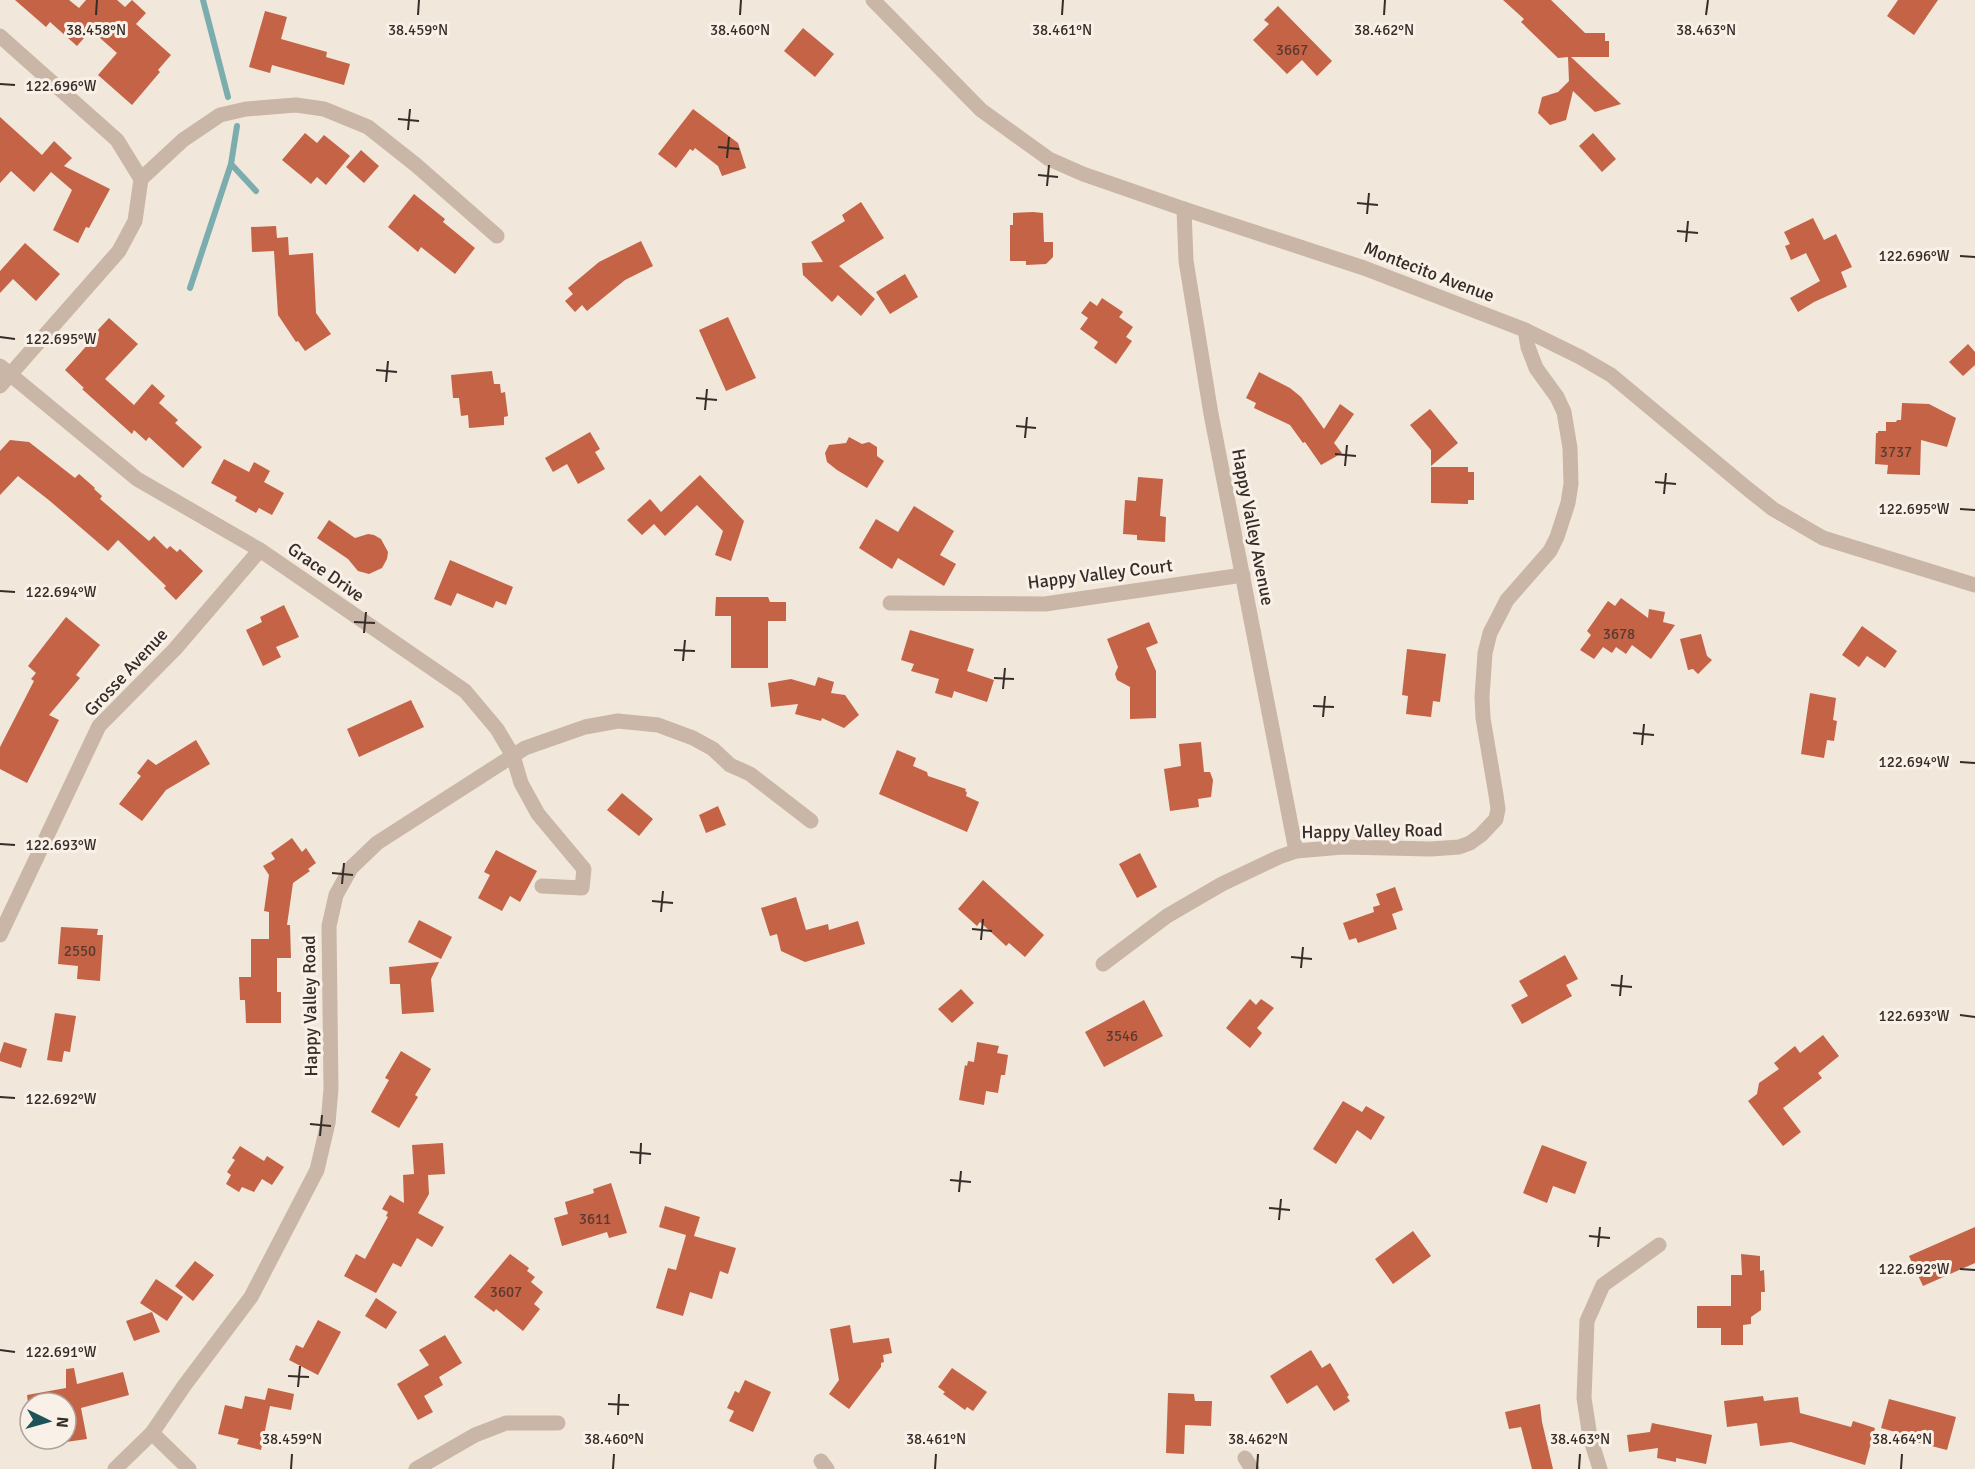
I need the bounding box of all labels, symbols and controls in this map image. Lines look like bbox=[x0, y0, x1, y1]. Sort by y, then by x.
text: 38.458°N bbox=[66, 21, 126, 39]
text: 38.459°N bbox=[388, 21, 448, 39]
text: 38.460°N bbox=[710, 21, 770, 39]
text: 38.461°N bbox=[1032, 21, 1092, 39]
text: 38.462°N bbox=[1354, 21, 1414, 39]
text: 38.463°N bbox=[1676, 21, 1736, 39]
house number: 3667 bbox=[1276, 41, 1308, 59]
text: 122.696°W bbox=[26, 77, 97, 95]
street label: Montecito Avenue bbox=[1361, 237, 1497, 307]
text: 122.696°W bbox=[1879, 247, 1950, 265]
text: 122.695°W bbox=[26, 330, 97, 348]
house number: 3737 bbox=[1880, 443, 1912, 461]
street label: Happy Valley Avenue bbox=[1227, 447, 1279, 607]
text: 122.695°W bbox=[1879, 500, 1950, 518]
street label: Grace Drive bbox=[283, 538, 369, 606]
street label: Happy Valley Court bbox=[1026, 554, 1174, 594]
text: 122.694°W bbox=[26, 583, 97, 601]
street label: Grosse Avenue bbox=[80, 623, 172, 721]
house number: 3678 bbox=[1603, 625, 1635, 643]
text: 122.694°W bbox=[1879, 753, 1950, 771]
street label: Happy Valley Road bbox=[1301, 819, 1443, 843]
text: 122.693°W bbox=[26, 836, 97, 854]
street label: Happy Valley Road bbox=[298, 935, 322, 1077]
house number: 2550 bbox=[64, 942, 96, 960]
text: 122.693°W bbox=[1879, 1007, 1950, 1025]
house number: 3546 bbox=[1106, 1027, 1138, 1045]
text: 122.692°W bbox=[26, 1090, 97, 1108]
house number: 3611 bbox=[579, 1210, 611, 1228]
text: 122.692°W bbox=[1879, 1260, 1950, 1278]
house number: 3607 bbox=[490, 1283, 522, 1301]
text: 122.691°W bbox=[26, 1343, 97, 1361]
north arrow bbox=[18, 1391, 78, 1451]
text: N bbox=[51, 1416, 72, 1429]
text: 38.459°N bbox=[262, 1430, 322, 1448]
text: 38.460°N bbox=[584, 1430, 644, 1448]
text: 38.461°N bbox=[906, 1430, 966, 1448]
text: 38.462°N bbox=[1228, 1430, 1288, 1448]
text: 38.463°N bbox=[1550, 1430, 1610, 1448]
text: 38.464°N bbox=[1872, 1430, 1932, 1448]

